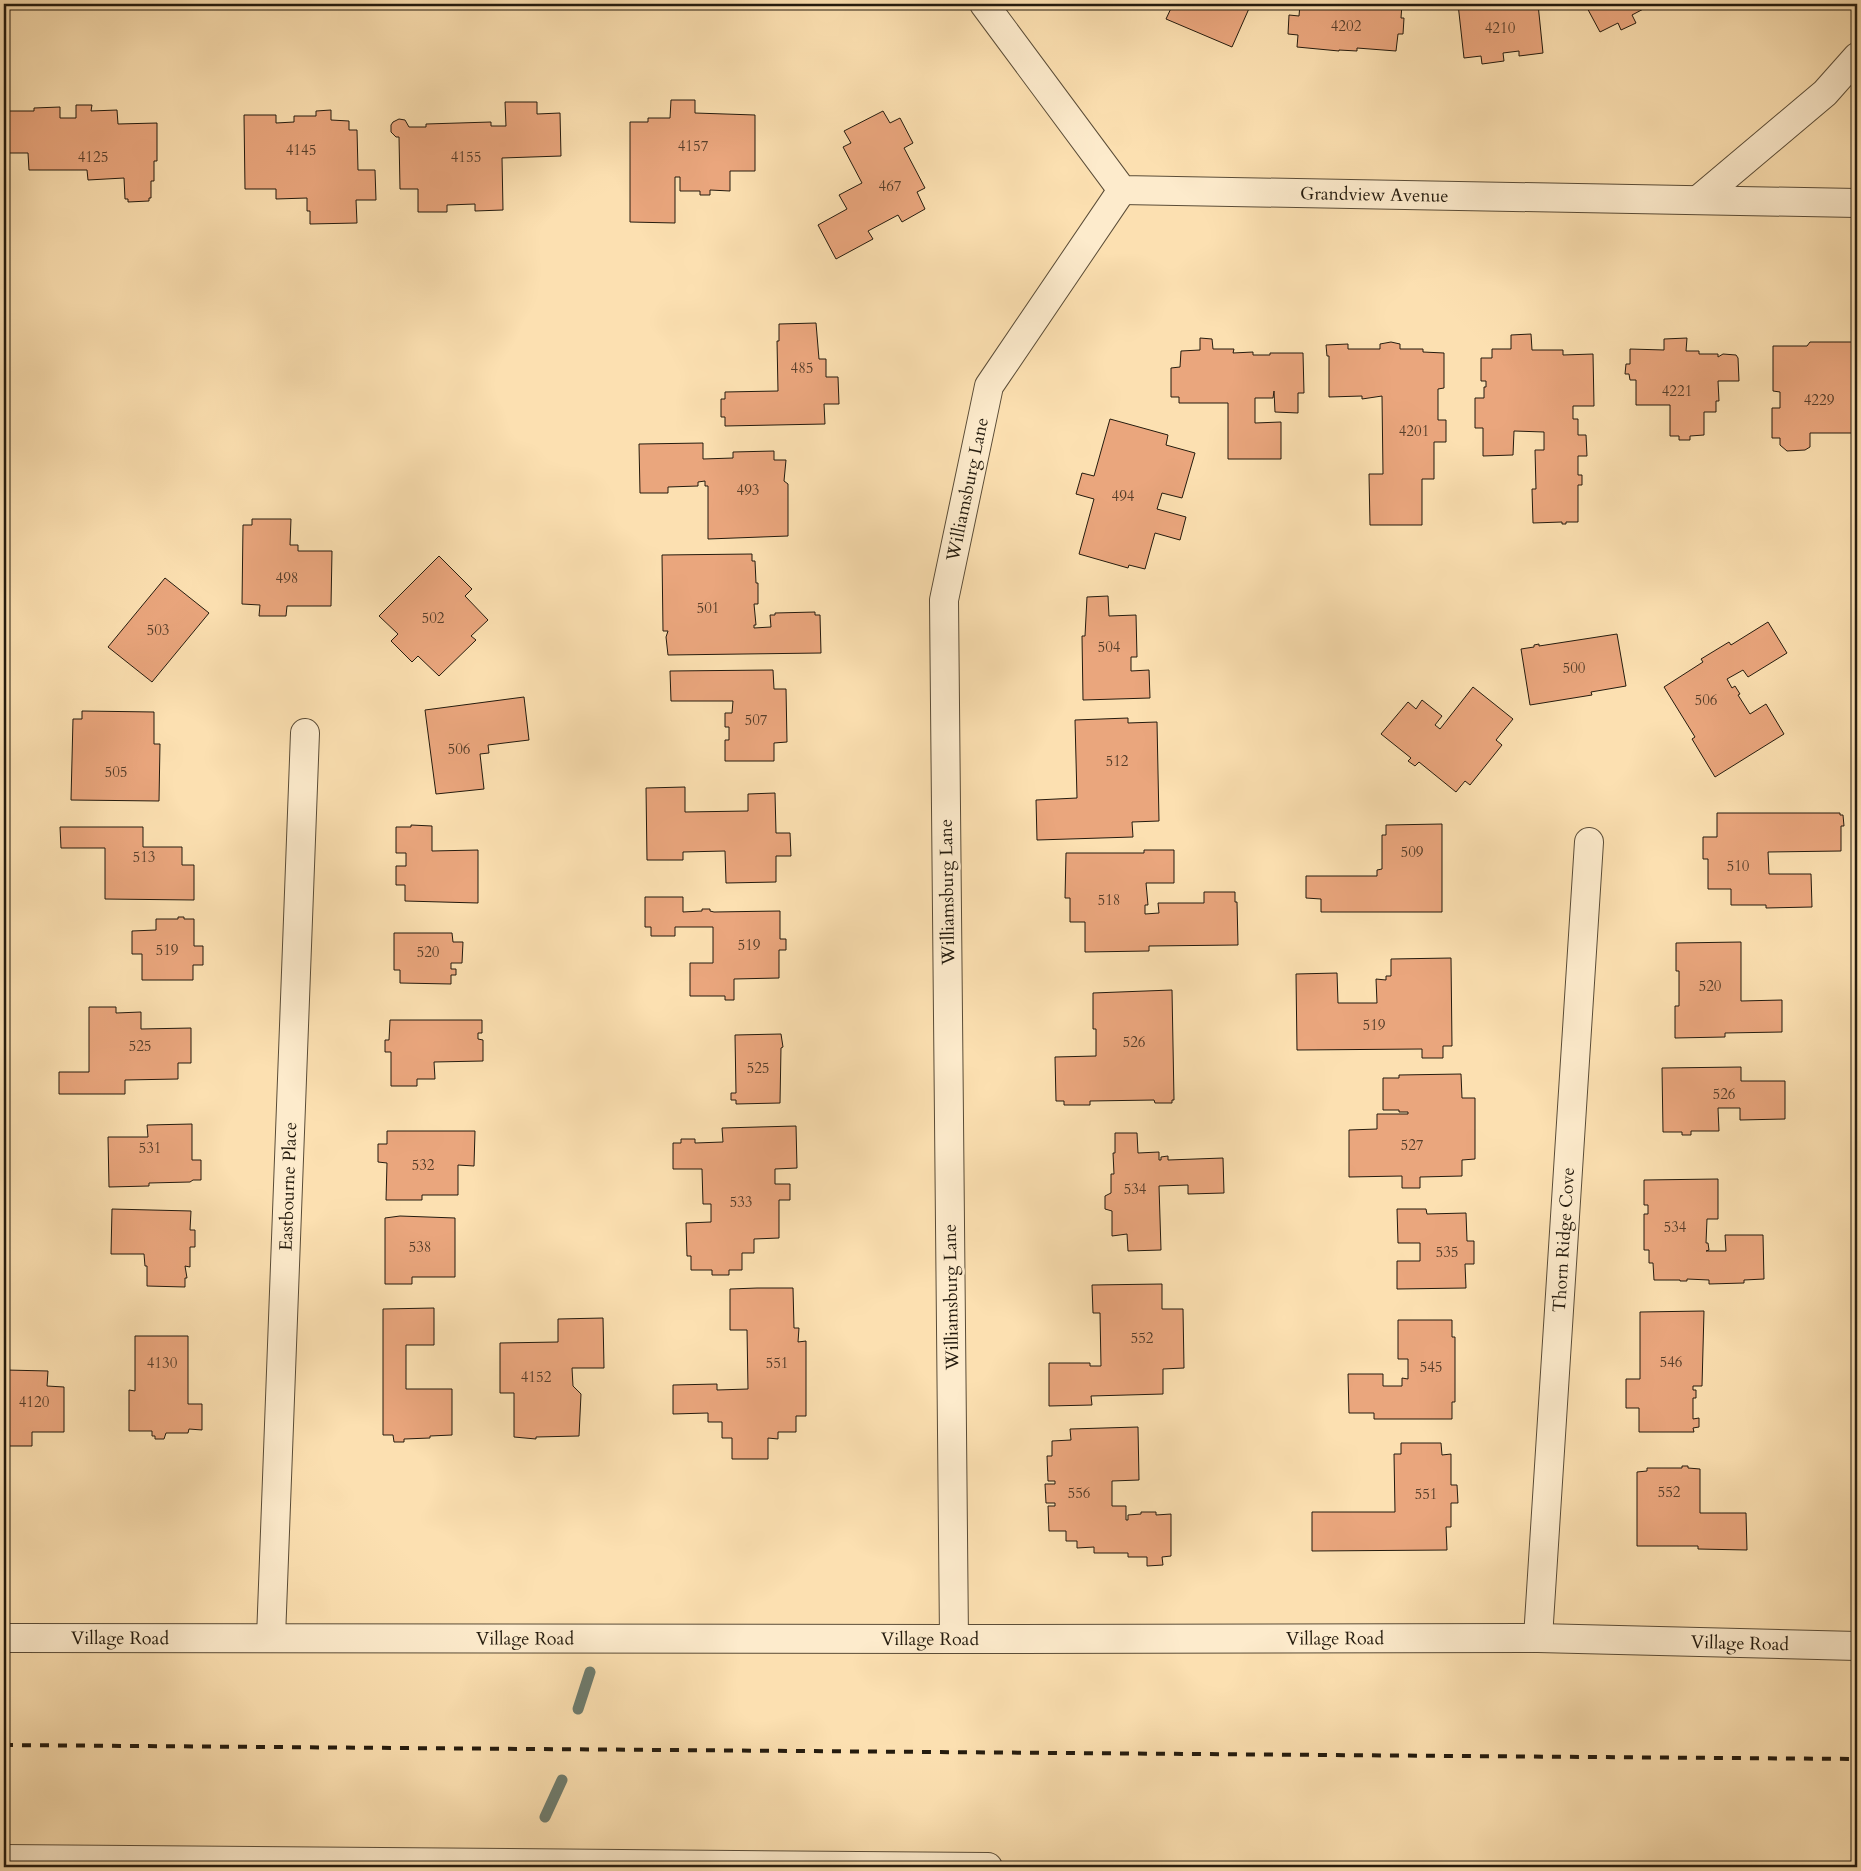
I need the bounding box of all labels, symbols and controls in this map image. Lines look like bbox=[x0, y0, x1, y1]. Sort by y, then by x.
house number: 4202 bbox=[1331, 16, 1362, 36]
house number: 4210 bbox=[1485, 18, 1516, 38]
house number: 4157 bbox=[678, 136, 709, 156]
house number: 4145 bbox=[286, 140, 316, 160]
house number: 4125 bbox=[78, 147, 108, 167]
house number: 4155 bbox=[451, 147, 481, 167]
house number: 467 bbox=[878, 176, 902, 196]
street label: Grandview Avenue bbox=[1300, 181, 1449, 209]
house number: 485 bbox=[790, 358, 814, 378]
house number: 4221 bbox=[1662, 381, 1692, 401]
house number: 4229 bbox=[1804, 390, 1835, 410]
street label: Williamsburg Lane bbox=[940, 415, 995, 565]
house number: 4201 bbox=[1399, 421, 1429, 441]
house number: 493 bbox=[736, 480, 760, 500]
house number: 494 bbox=[1111, 486, 1135, 506]
house number: 498 bbox=[275, 568, 299, 588]
house number: 501 bbox=[696, 598, 720, 618]
house number: 502 bbox=[421, 608, 445, 628]
house number: 503 bbox=[146, 620, 170, 640]
house number: 504 bbox=[1097, 637, 1121, 657]
house number: 500 bbox=[1562, 658, 1586, 678]
house number: 506 bbox=[1694, 690, 1718, 710]
house number: 507 bbox=[744, 710, 768, 730]
house number: 506 bbox=[447, 739, 471, 759]
house number: 512 bbox=[1105, 751, 1129, 771]
house number: 505 bbox=[104, 762, 128, 782]
street label: Williamsburg Lane bbox=[934, 819, 961, 966]
house number: 509 bbox=[1400, 842, 1424, 862]
house number: 513 bbox=[132, 847, 156, 867]
house number: 510 bbox=[1726, 856, 1750, 876]
house number: 518 bbox=[1097, 890, 1121, 910]
house number: 519 bbox=[737, 935, 761, 955]
house number: 519 bbox=[155, 940, 179, 960]
house number: 520 bbox=[416, 942, 440, 962]
house number: 520 bbox=[1698, 976, 1722, 996]
house number: 519 bbox=[1362, 1015, 1386, 1035]
house number: 526 bbox=[1122, 1032, 1146, 1052]
house number: 525 bbox=[128, 1036, 152, 1056]
house number: 525 bbox=[746, 1058, 770, 1078]
house number: 526 bbox=[1712, 1084, 1736, 1104]
street label: Eastbourne Place bbox=[274, 1121, 303, 1251]
house number: 527 bbox=[1400, 1135, 1424, 1155]
house number: 531 bbox=[138, 1138, 162, 1158]
house number: 532 bbox=[411, 1155, 435, 1175]
street label: Thorn Ridge Cove bbox=[1547, 1166, 1581, 1313]
house number: 534 bbox=[1123, 1179, 1147, 1199]
house number: 533 bbox=[729, 1192, 753, 1212]
house number: 534 bbox=[1663, 1217, 1687, 1237]
street label: Williamsburg Lane bbox=[938, 1224, 965, 1371]
house number: 538 bbox=[408, 1237, 432, 1257]
house number: 535 bbox=[1435, 1242, 1459, 1262]
house number: 552 bbox=[1130, 1328, 1154, 1348]
house number: 546 bbox=[1659, 1352, 1683, 1372]
house number: 4130 bbox=[147, 1353, 178, 1373]
house number: 551 bbox=[765, 1353, 789, 1373]
house number: 545 bbox=[1419, 1357, 1443, 1377]
house number: 4152 bbox=[521, 1367, 552, 1387]
house number: 4120 bbox=[19, 1392, 50, 1412]
house number: 552 bbox=[1657, 1482, 1681, 1502]
house number: 556 bbox=[1067, 1483, 1091, 1503]
house number: 551 bbox=[1414, 1484, 1438, 1504]
street label: Village Road bbox=[71, 1626, 169, 1651]
street label: Village Road bbox=[476, 1626, 574, 1652]
street label: Village Road bbox=[1286, 1626, 1384, 1651]
street label: Village Road bbox=[881, 1627, 979, 1652]
street label: Village Road bbox=[1691, 1630, 1790, 1657]

